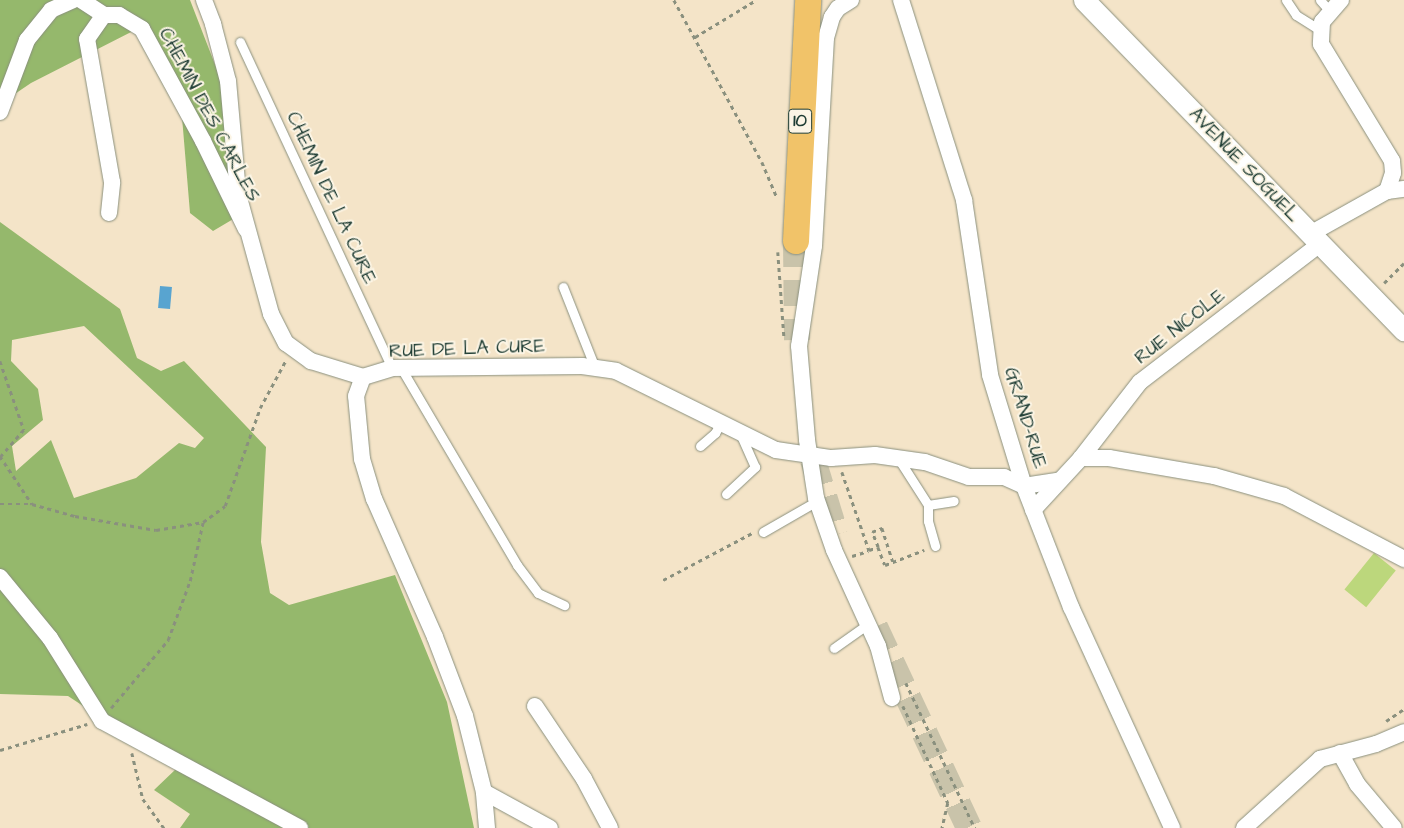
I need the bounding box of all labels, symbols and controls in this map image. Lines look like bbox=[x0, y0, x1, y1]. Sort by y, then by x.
street label: CHEMIN DES CARLES bbox=[154, 24, 264, 206]
street label: AVENUE SOGUEL bbox=[1184, 103, 1304, 227]
road number: 10 bbox=[788, 105, 812, 136]
street label: CHEMIN DE LA CURE bbox=[281, 108, 381, 288]
street label: RUE NICOLE bbox=[1130, 285, 1230, 369]
street label: RUE DE LA CURE bbox=[389, 335, 545, 363]
street label: GRAND-RUE bbox=[999, 365, 1051, 471]

